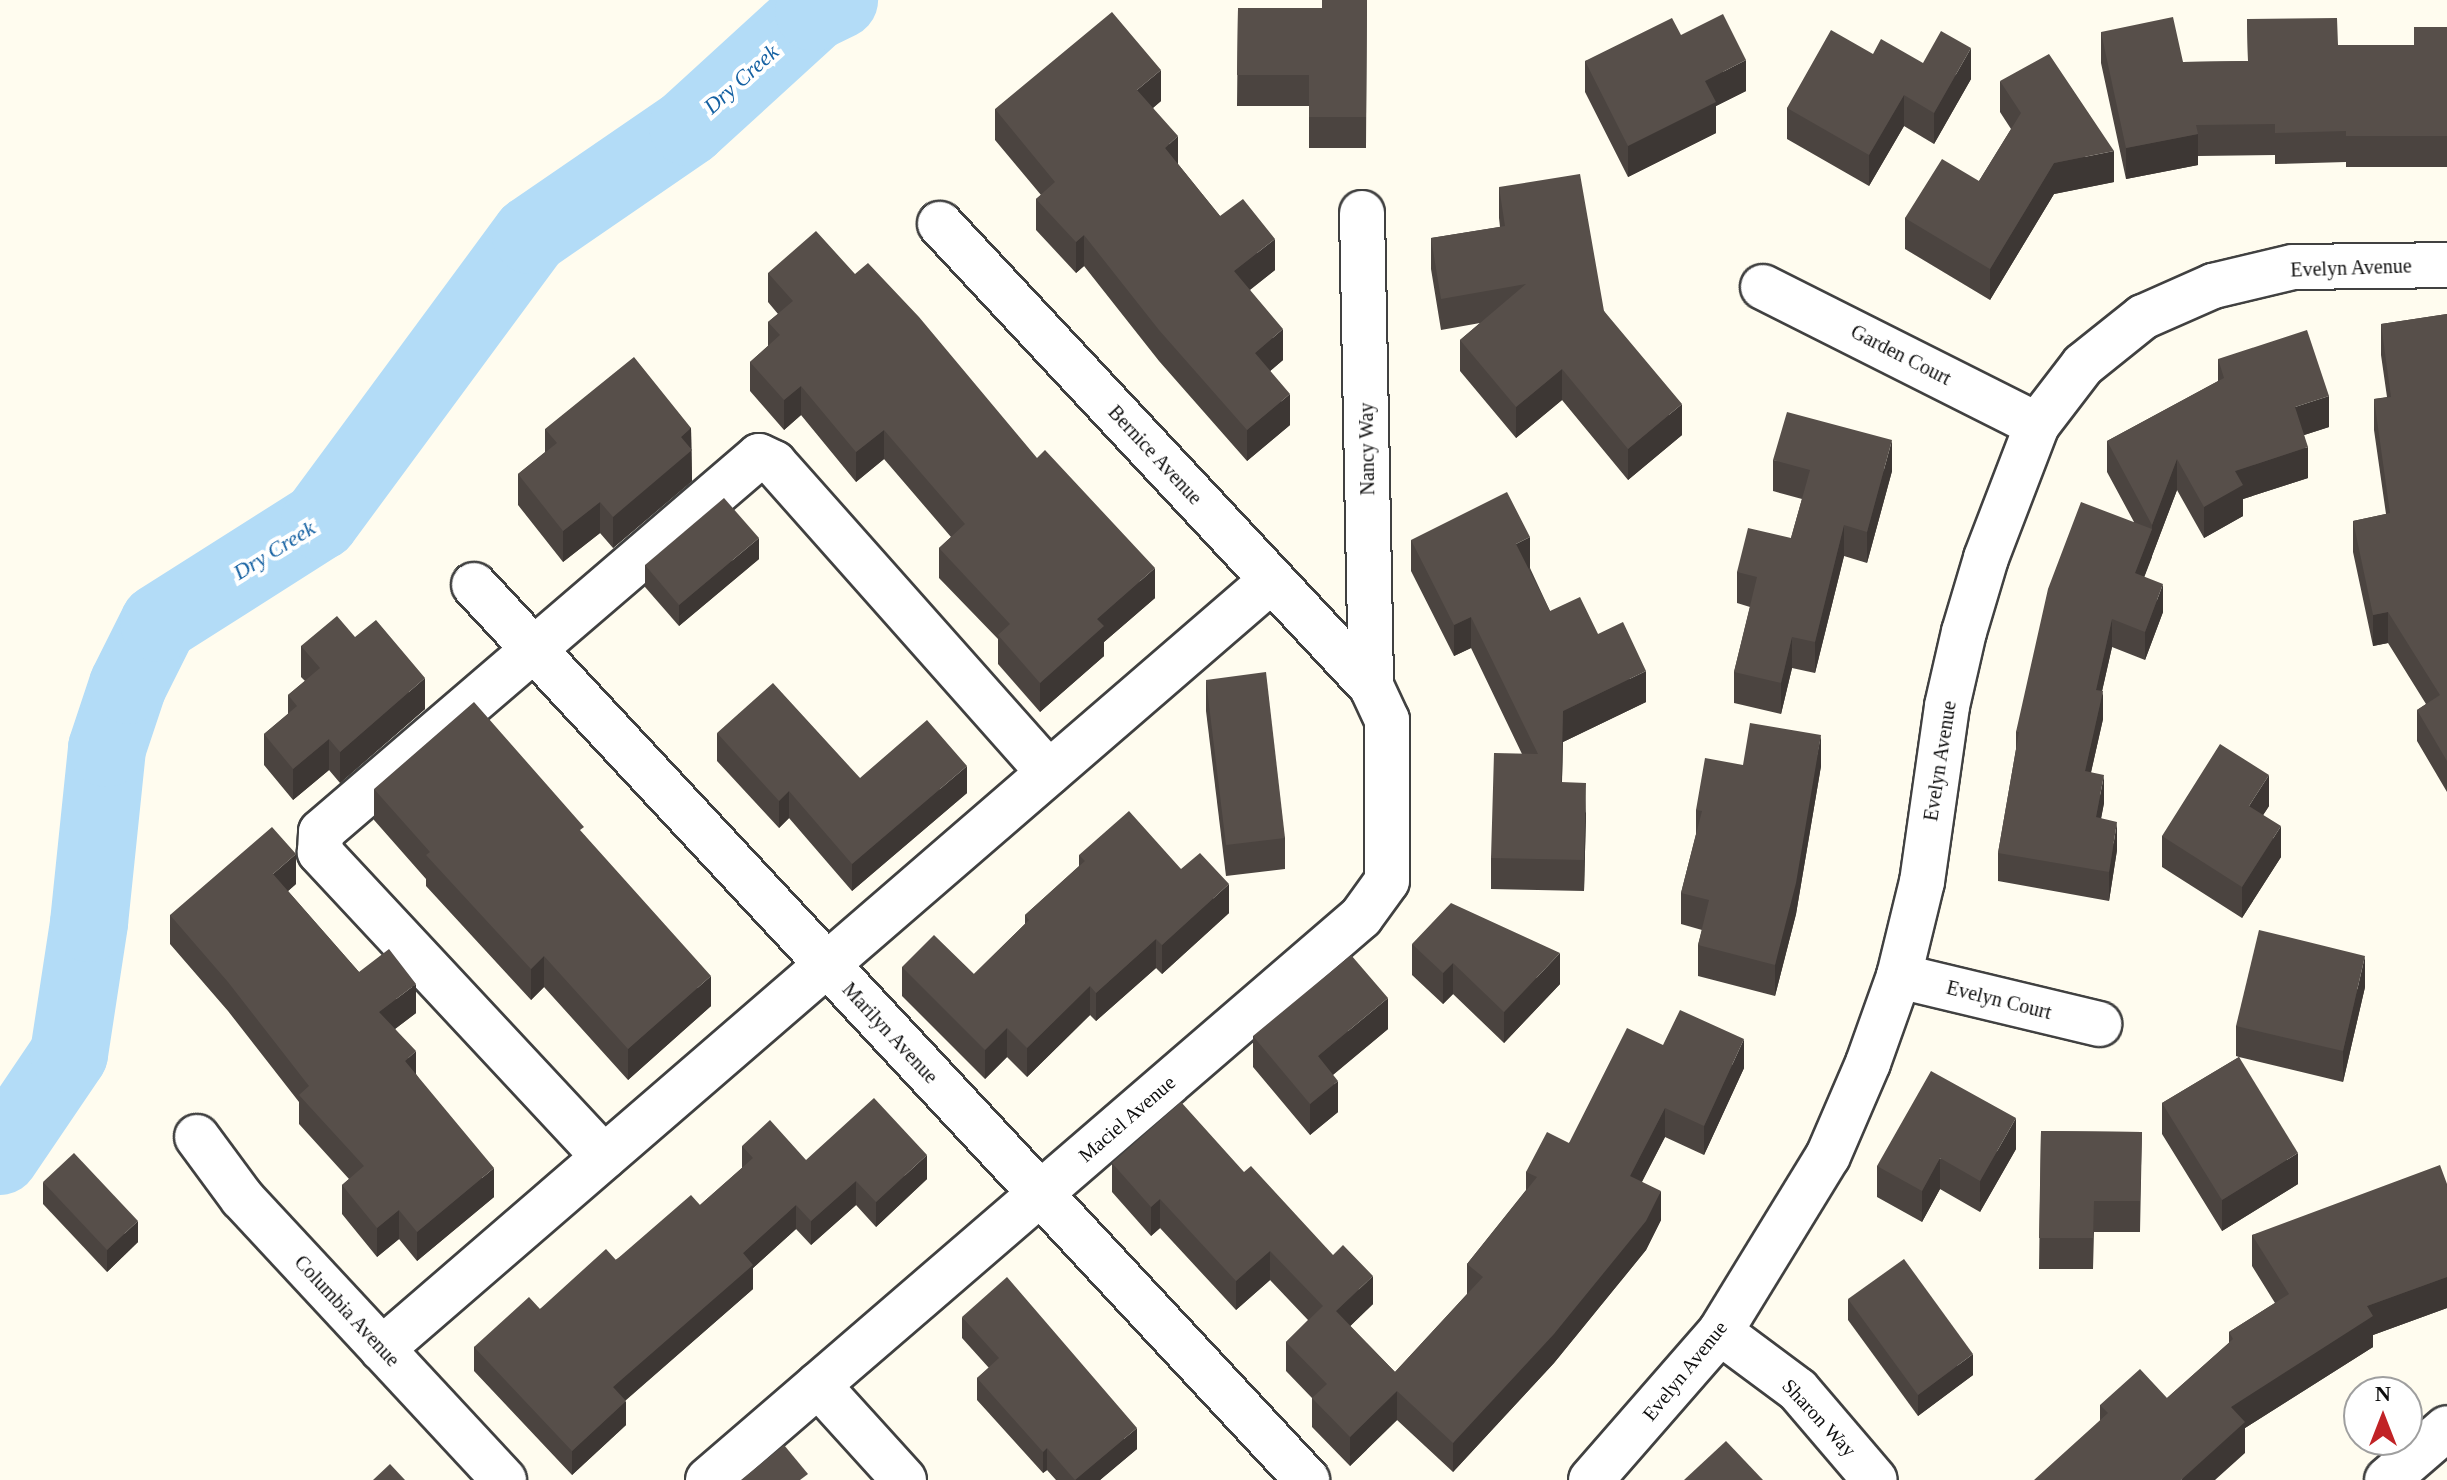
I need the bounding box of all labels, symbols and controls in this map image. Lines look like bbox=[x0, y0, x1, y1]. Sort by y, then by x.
water label: Dry Creek bbox=[698, 39, 784, 119]
street label: Evelyn Avenue bbox=[2289, 254, 2413, 282]
street label: Garden Court bbox=[1847, 319, 1955, 391]
street label: Bernice Avenue bbox=[1103, 400, 1207, 510]
street label: Nancy Way bbox=[1354, 402, 1380, 496]
water label: Dry Creek bbox=[228, 515, 320, 585]
street label: Evelyn Avenue bbox=[1919, 699, 1961, 823]
street label: Evelyn Court bbox=[1944, 975, 2054, 1025]
street label: Marilyn Avenue bbox=[837, 977, 943, 1089]
street label: Maciel Avenue bbox=[1073, 1070, 1181, 1168]
street label: Columbia Avenue bbox=[289, 1250, 405, 1372]
street label: Evelyn Avenue bbox=[1637, 1316, 1733, 1426]
street label: Sharon Way bbox=[1777, 1374, 1861, 1462]
north arrow bbox=[2343, 1376, 2423, 1456]
text: N bbox=[2375, 1381, 2391, 1406]

